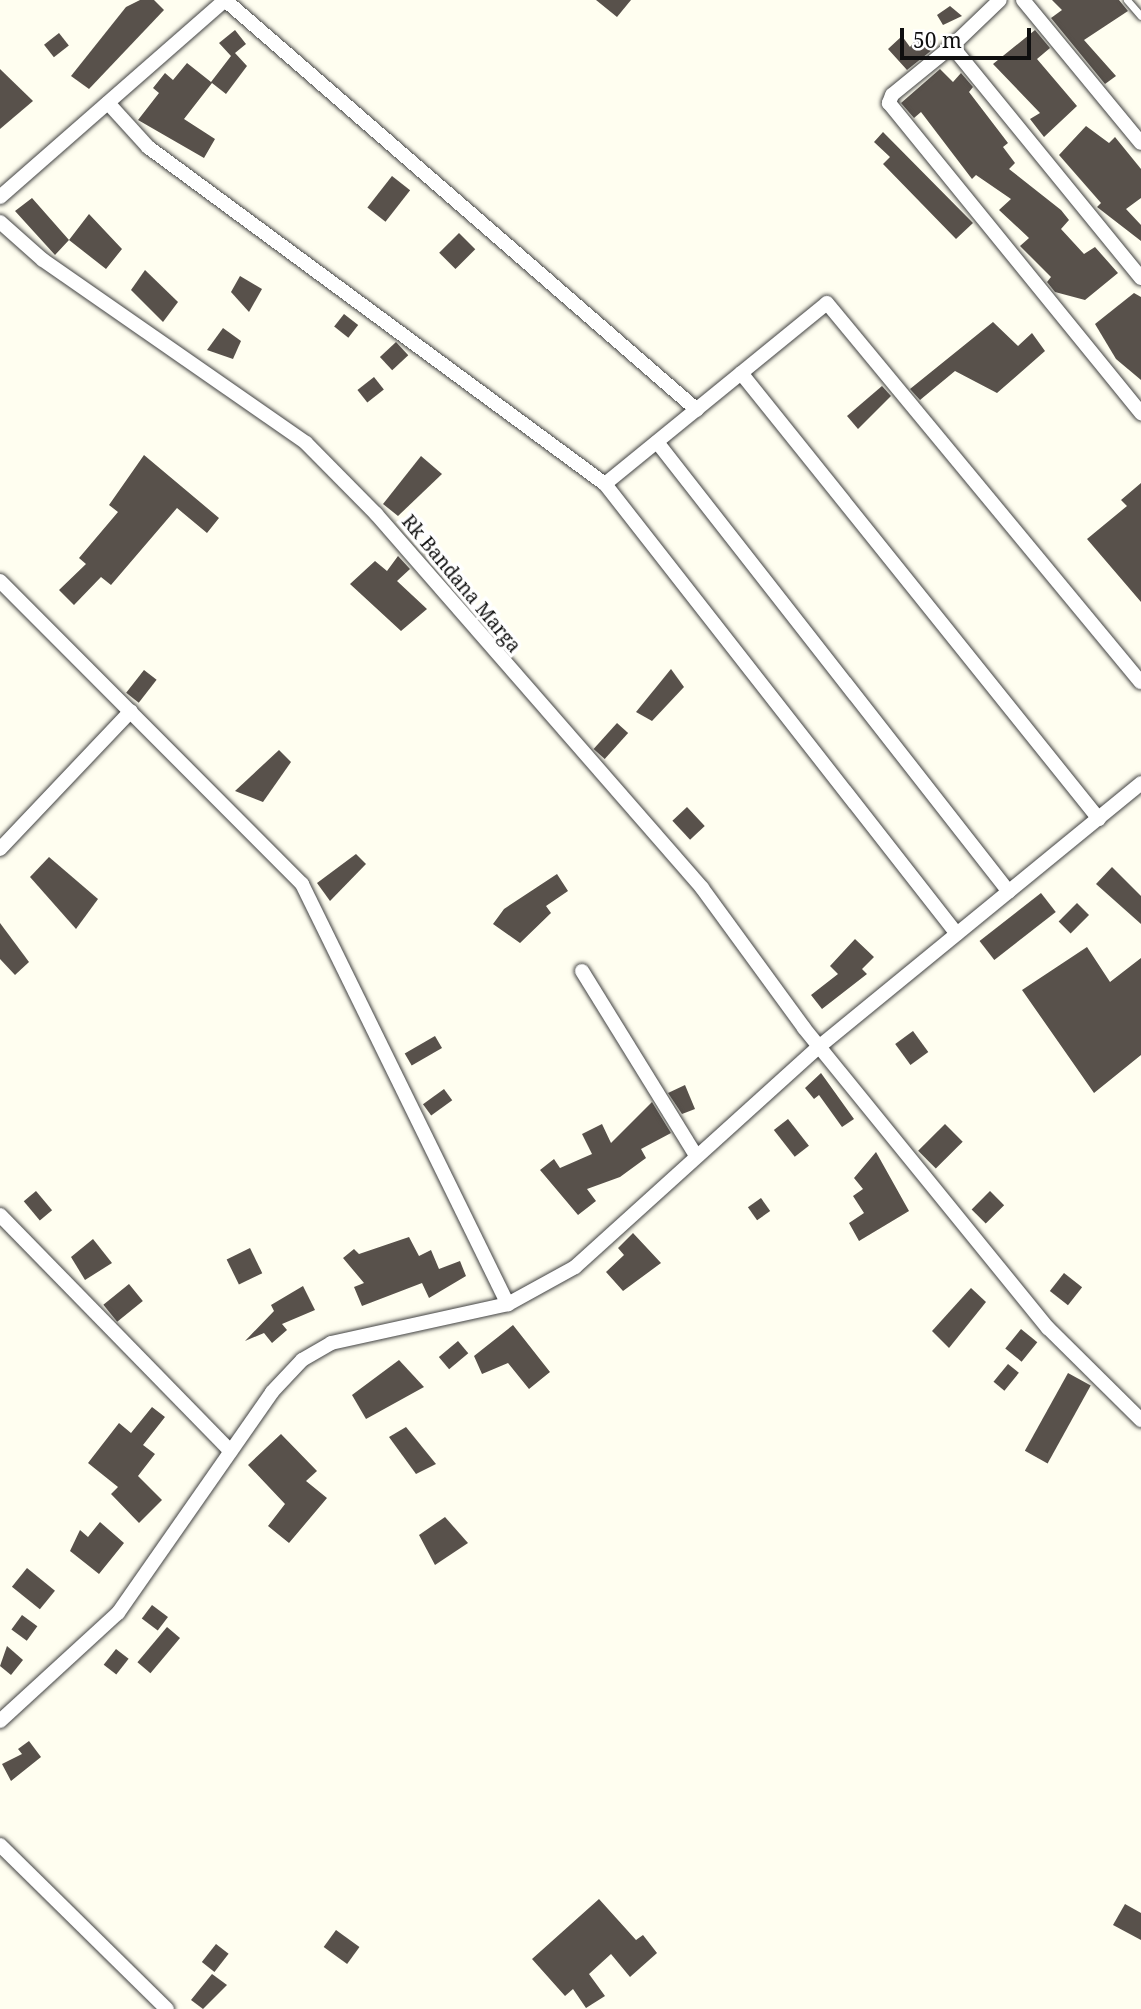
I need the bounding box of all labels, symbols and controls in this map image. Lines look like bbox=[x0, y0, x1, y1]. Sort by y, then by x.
scale bar bbox=[903, 14, 1034, 58]
text: 50 m bbox=[913, 26, 962, 54]
street label: Rk Bandana Marga bbox=[397, 511, 525, 657]

